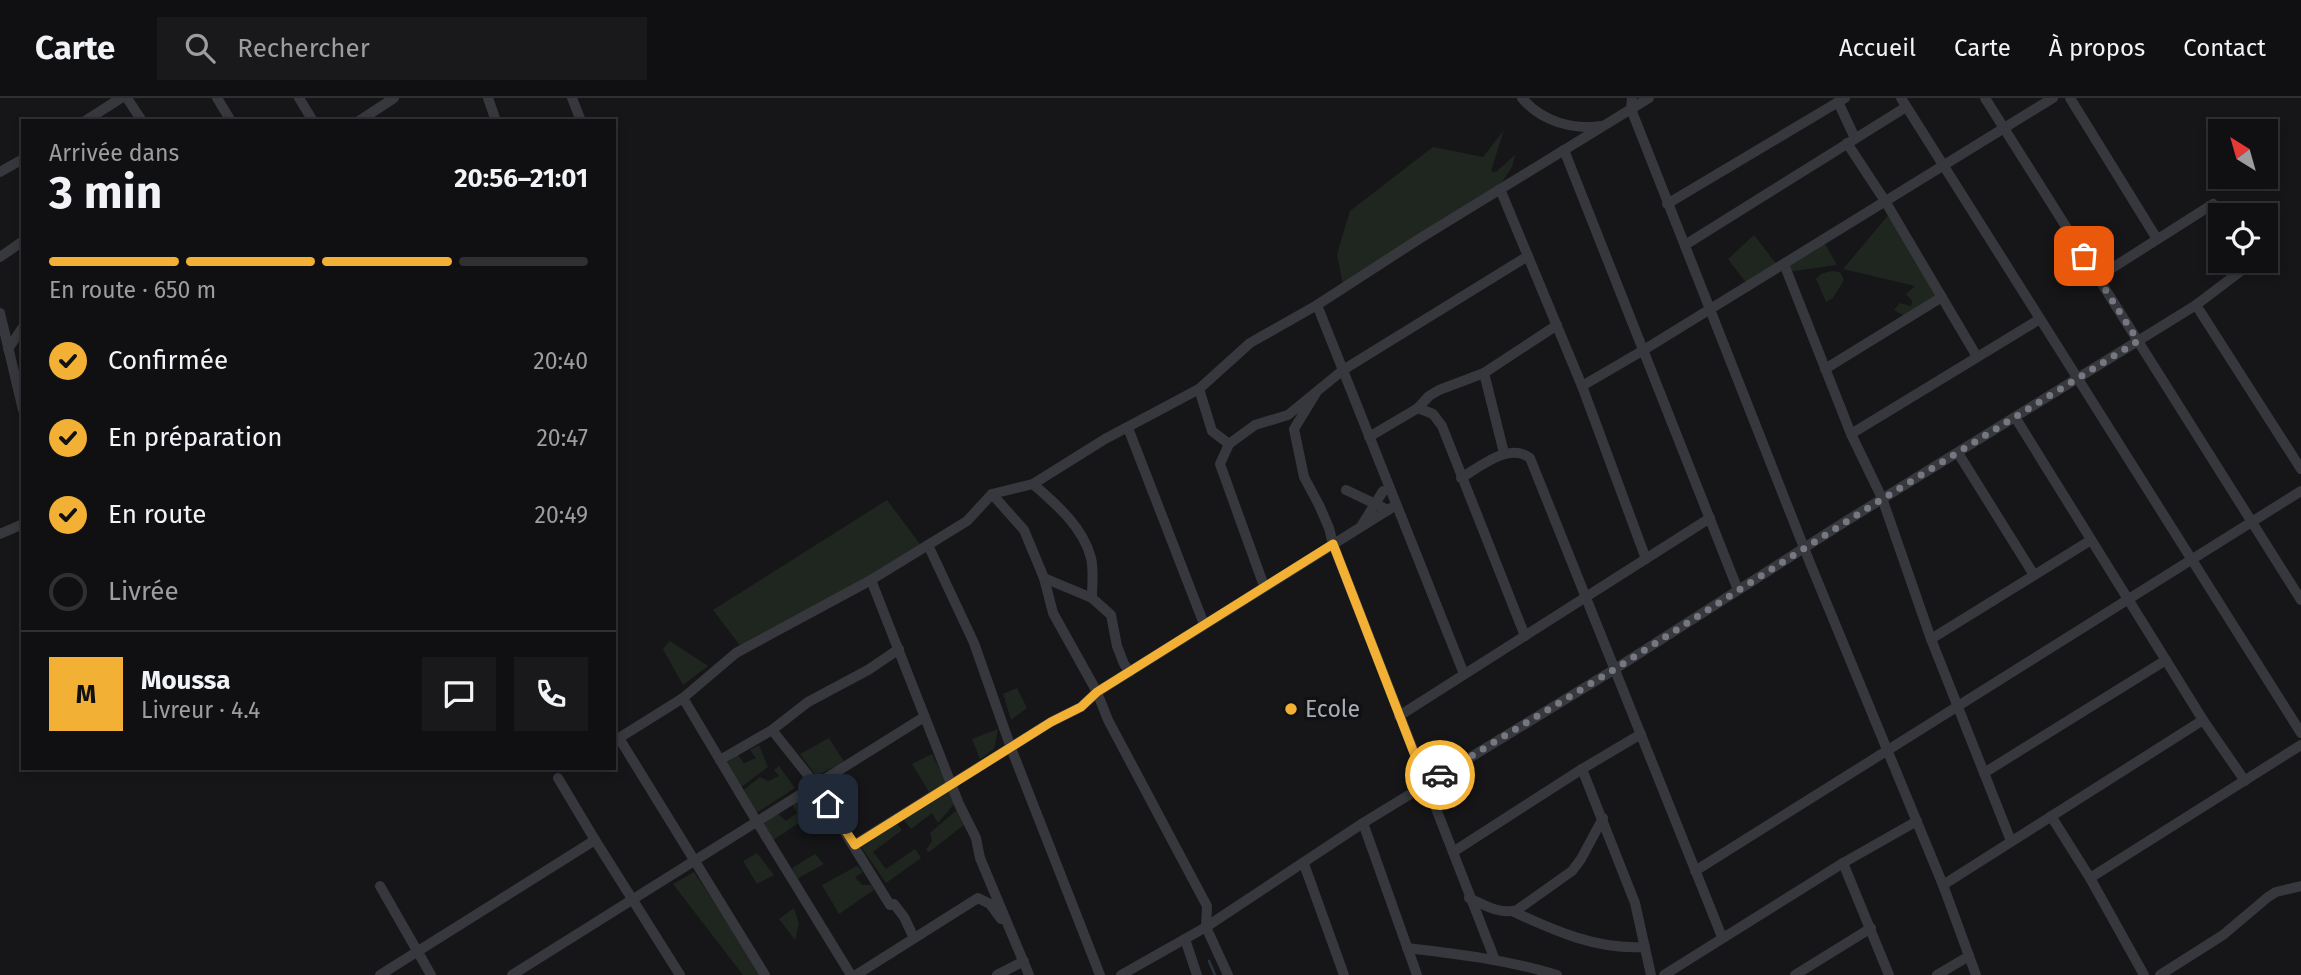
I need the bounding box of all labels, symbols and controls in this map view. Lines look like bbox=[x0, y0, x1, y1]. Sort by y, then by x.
search box bbox=[157, 17, 647, 80]
text: Carte bbox=[35, 28, 115, 68]
icon: search bbox=[181, 29, 219, 67]
text: Rechercher bbox=[237, 33, 370, 64]
text: Accueil bbox=[1839, 34, 1916, 62]
text: Carte bbox=[1954, 34, 2011, 62]
text: À propos bbox=[2049, 34, 2145, 62]
text: Contact bbox=[2183, 34, 2266, 62]
north arrow bbox=[2208, 119, 2278, 189]
map controls bbox=[2208, 119, 2278, 273]
text: Arrivée dans bbox=[49, 139, 179, 167]
text: 20:56–21:01 bbox=[454, 163, 588, 194]
text: 3 min bbox=[49, 165, 162, 220]
button: locate bbox=[2208, 203, 2278, 273]
pin bbox=[2054, 226, 2114, 286]
icon: bag bbox=[2065, 237, 2103, 275]
text: En route · 650 m bbox=[49, 276, 216, 304]
icon: check bbox=[49, 342, 87, 380]
text: Confirmée bbox=[108, 345, 228, 376]
text: 20:40 bbox=[533, 347, 588, 375]
icon: check bbox=[49, 419, 87, 457]
text: En préparation bbox=[108, 422, 282, 453]
text: 20:47 bbox=[536, 424, 588, 452]
icon: check bbox=[49, 496, 87, 534]
text: En route bbox=[108, 499, 207, 530]
text: 20:49 bbox=[535, 501, 588, 529]
text: Livrée bbox=[108, 576, 179, 607]
button: chat bbox=[422, 657, 496, 731]
button: phone bbox=[514, 657, 588, 731]
text: Moussa bbox=[141, 665, 230, 696]
text: M bbox=[76, 679, 96, 710]
place label: Ecole bbox=[1305, 695, 1360, 723]
text: Livreur · 4.4 bbox=[141, 696, 260, 724]
marker: Ecole bbox=[1283, 701, 1299, 717]
courier bbox=[1405, 740, 1475, 810]
icon: car bbox=[1421, 756, 1459, 794]
pin bbox=[798, 774, 858, 834]
icon: home bbox=[809, 785, 847, 823]

